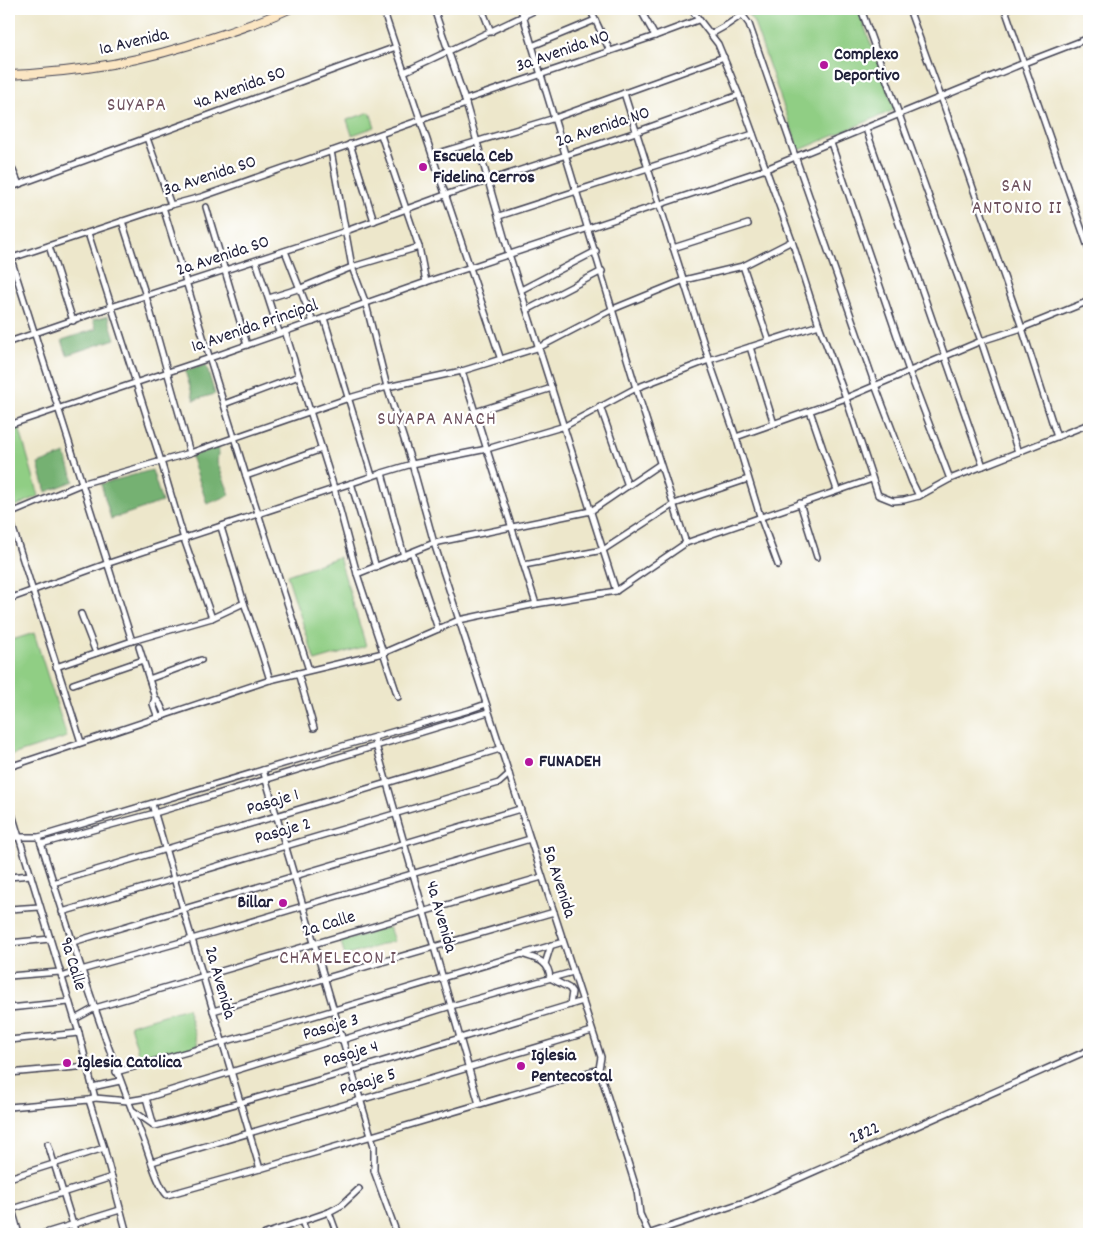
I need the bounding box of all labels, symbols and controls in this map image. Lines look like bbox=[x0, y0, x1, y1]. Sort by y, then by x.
street label: 1a Avenida bbox=[97, 23, 172, 63]
street label: 3a Avenida NO bbox=[513, 24, 613, 80]
place label: Complexo Deportivo bbox=[834, 43, 900, 89]
marker: Complexo Deportivo bbox=[818, 59, 830, 71]
street label: 4a Avenida SO bbox=[191, 61, 289, 117]
district label: SUYAPA bbox=[107, 93, 167, 120]
street label: 2a Avenida NO bbox=[553, 101, 653, 155]
place label: Escuela Ceb Fidelina Cerros bbox=[433, 145, 535, 191]
street label: 3a Avenida SO bbox=[160, 150, 260, 204]
marker: Escuela Ceb Fidelina Cerros bbox=[417, 161, 429, 173]
district label: SAN ANTONIO II bbox=[972, 174, 1062, 223]
street label: 2a Avenida SO bbox=[173, 230, 273, 284]
street label: 1a Avenida Principal bbox=[188, 293, 322, 360]
district label: SUYAPA ANACH bbox=[377, 407, 497, 434]
place label: FUNADEH bbox=[539, 750, 601, 775]
marker: FUNADEH bbox=[523, 756, 535, 768]
street label: Pasaje 1 bbox=[244, 783, 302, 823]
street label: Pasaje 2 bbox=[252, 812, 314, 852]
street label: 5a Avenida bbox=[535, 843, 582, 922]
street label: 4a Avenida bbox=[418, 878, 462, 956]
place label: Billar bbox=[237, 891, 273, 916]
marker: Billar bbox=[277, 897, 289, 909]
street label: 2a Calle bbox=[299, 905, 359, 945]
street label: 9a Calle bbox=[52, 934, 92, 994]
street label: 2a Avenida bbox=[197, 944, 241, 1023]
district label: CHAMELECON I bbox=[279, 946, 397, 973]
street label: Pasaje 3 bbox=[300, 1008, 362, 1048]
street label: Pasaje 4 bbox=[320, 1035, 382, 1075]
place label: Iglesia Pentecostal bbox=[531, 1044, 613, 1090]
place label: Iglesia Catolica bbox=[77, 1051, 182, 1076]
marker: Iglesia Catolica bbox=[61, 1057, 73, 1069]
marker: Iglesia Pentecostal bbox=[515, 1060, 527, 1072]
street label: Pasaje 5 bbox=[337, 1063, 399, 1103]
street label: 2822 bbox=[846, 1116, 884, 1152]

